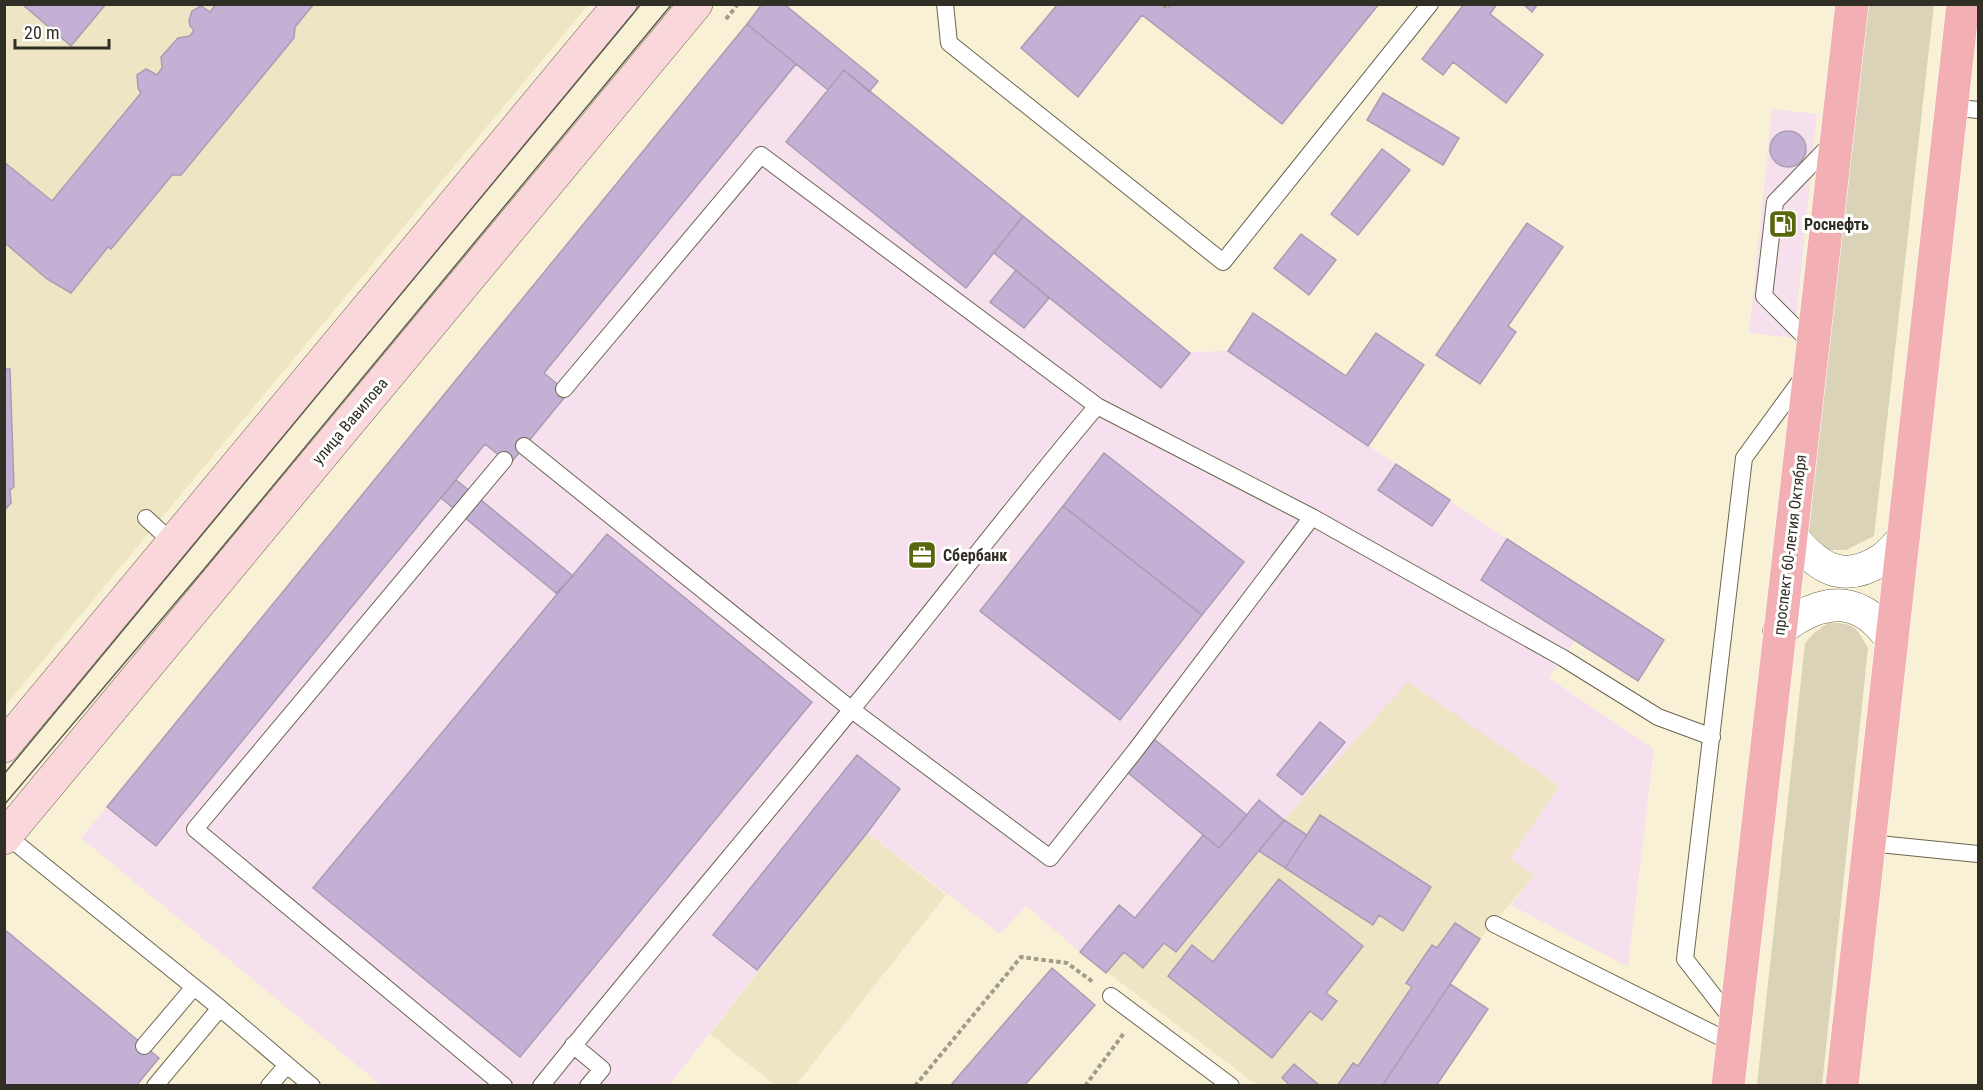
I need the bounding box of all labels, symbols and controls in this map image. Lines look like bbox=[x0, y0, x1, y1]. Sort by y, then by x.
scale bar bbox=[15, 12, 110, 50]
text: 20 m bbox=[24, 22, 59, 43]
fuel station icon: Роснефть bbox=[1767, 208, 1799, 240]
place label: Роснефть bbox=[1804, 215, 1869, 234]
street label: улица Вавилова bbox=[308, 374, 392, 468]
street label: проспект 60-летия Октября bbox=[1769, 454, 1811, 636]
office icon: Сбербанк bbox=[906, 539, 938, 571]
place label: Сбербанк bbox=[943, 546, 1007, 565]

